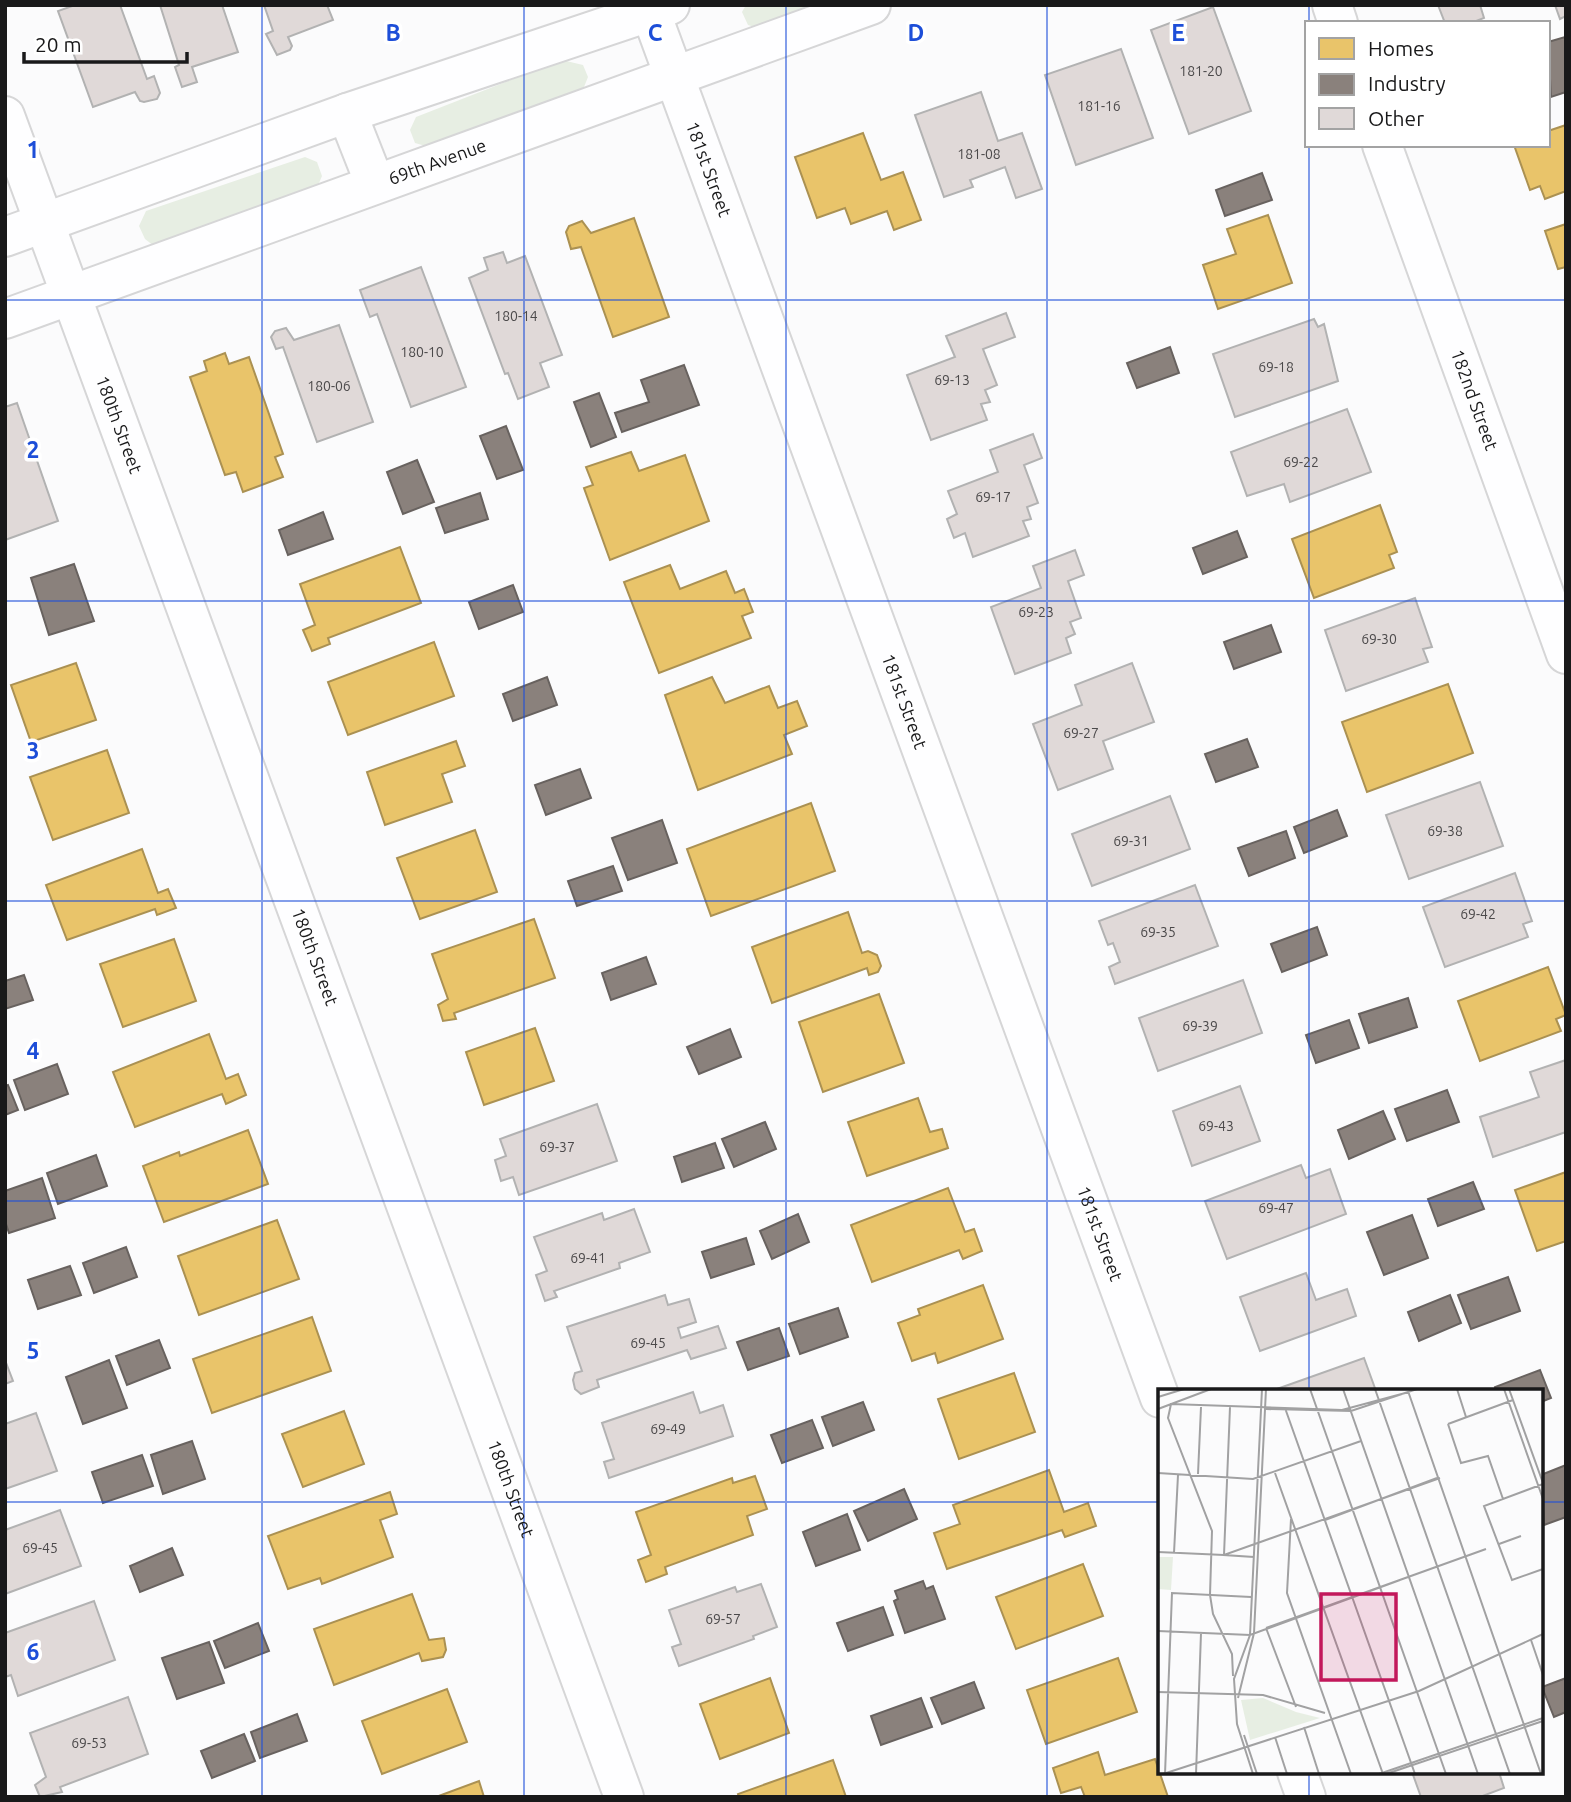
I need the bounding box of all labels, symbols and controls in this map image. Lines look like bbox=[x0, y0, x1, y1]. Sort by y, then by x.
text: B bbox=[385, 20, 401, 45]
text: C bbox=[648, 20, 663, 45]
text: D bbox=[908, 20, 924, 45]
text: E bbox=[1171, 20, 1185, 45]
scale bar bbox=[24, 21, 187, 65]
legend bbox=[1305, 21, 1550, 147]
text: 20 m bbox=[35, 32, 82, 56]
text: Homes bbox=[1368, 36, 1434, 60]
house number: 181-20 bbox=[1179, 63, 1223, 79]
text: Industry bbox=[1368, 71, 1446, 95]
house number: 181-16 bbox=[1077, 98, 1121, 114]
text: Other bbox=[1368, 106, 1424, 130]
street label: 181st Street bbox=[683, 119, 736, 219]
street label: 69th Avenue bbox=[386, 134, 489, 188]
text: 1 bbox=[27, 137, 39, 162]
house number: 181-08 bbox=[957, 146, 1001, 162]
house number: 180-14 bbox=[494, 308, 538, 324]
house number: 180-10 bbox=[400, 344, 444, 360]
street label: 182nd Street bbox=[1448, 346, 1502, 453]
house number: 69-18 bbox=[1258, 359, 1294, 375]
house number: 69-13 bbox=[934, 372, 970, 388]
street label: 180th Street bbox=[93, 373, 147, 476]
house number: 180-06 bbox=[307, 378, 351, 394]
text: 2 bbox=[27, 437, 39, 462]
house number: 69-22 bbox=[1283, 454, 1319, 470]
house number: 69-17 bbox=[975, 489, 1011, 505]
house number: 69-23 bbox=[1018, 604, 1054, 620]
house number: 69-30 bbox=[1361, 631, 1397, 647]
street label: 181st Street bbox=[878, 651, 932, 751]
house number: 69-27 bbox=[1063, 725, 1099, 741]
text: 3 bbox=[27, 738, 39, 763]
house number: 69-38 bbox=[1427, 823, 1463, 839]
house number: 69-31 bbox=[1113, 833, 1149, 849]
street label: 180th Street bbox=[289, 905, 343, 1008]
house number: 69-42 bbox=[1460, 906, 1496, 922]
house number: 69-35 bbox=[1140, 924, 1176, 940]
house number: 69-39 bbox=[1182, 1018, 1218, 1034]
text: 4 bbox=[27, 1038, 40, 1063]
house number: 69-43 bbox=[1198, 1118, 1234, 1134]
house number: 69-37 bbox=[539, 1139, 575, 1155]
street label: 181st Street bbox=[1074, 1183, 1127, 1284]
house number: 69-47 bbox=[1258, 1200, 1294, 1216]
house number: 69-41 bbox=[570, 1250, 606, 1266]
house number: 69-45 bbox=[630, 1335, 666, 1351]
text: 5 bbox=[27, 1338, 39, 1363]
inset map bbox=[1158, 1389, 1543, 1774]
house number: 69-49 bbox=[650, 1421, 686, 1437]
street label: 180th Street bbox=[484, 1437, 539, 1540]
house number: 69-45 bbox=[22, 1540, 58, 1556]
house number: 69-57 bbox=[705, 1611, 741, 1627]
text: 6 bbox=[27, 1639, 40, 1664]
house number: 69-53 bbox=[71, 1735, 107, 1751]

